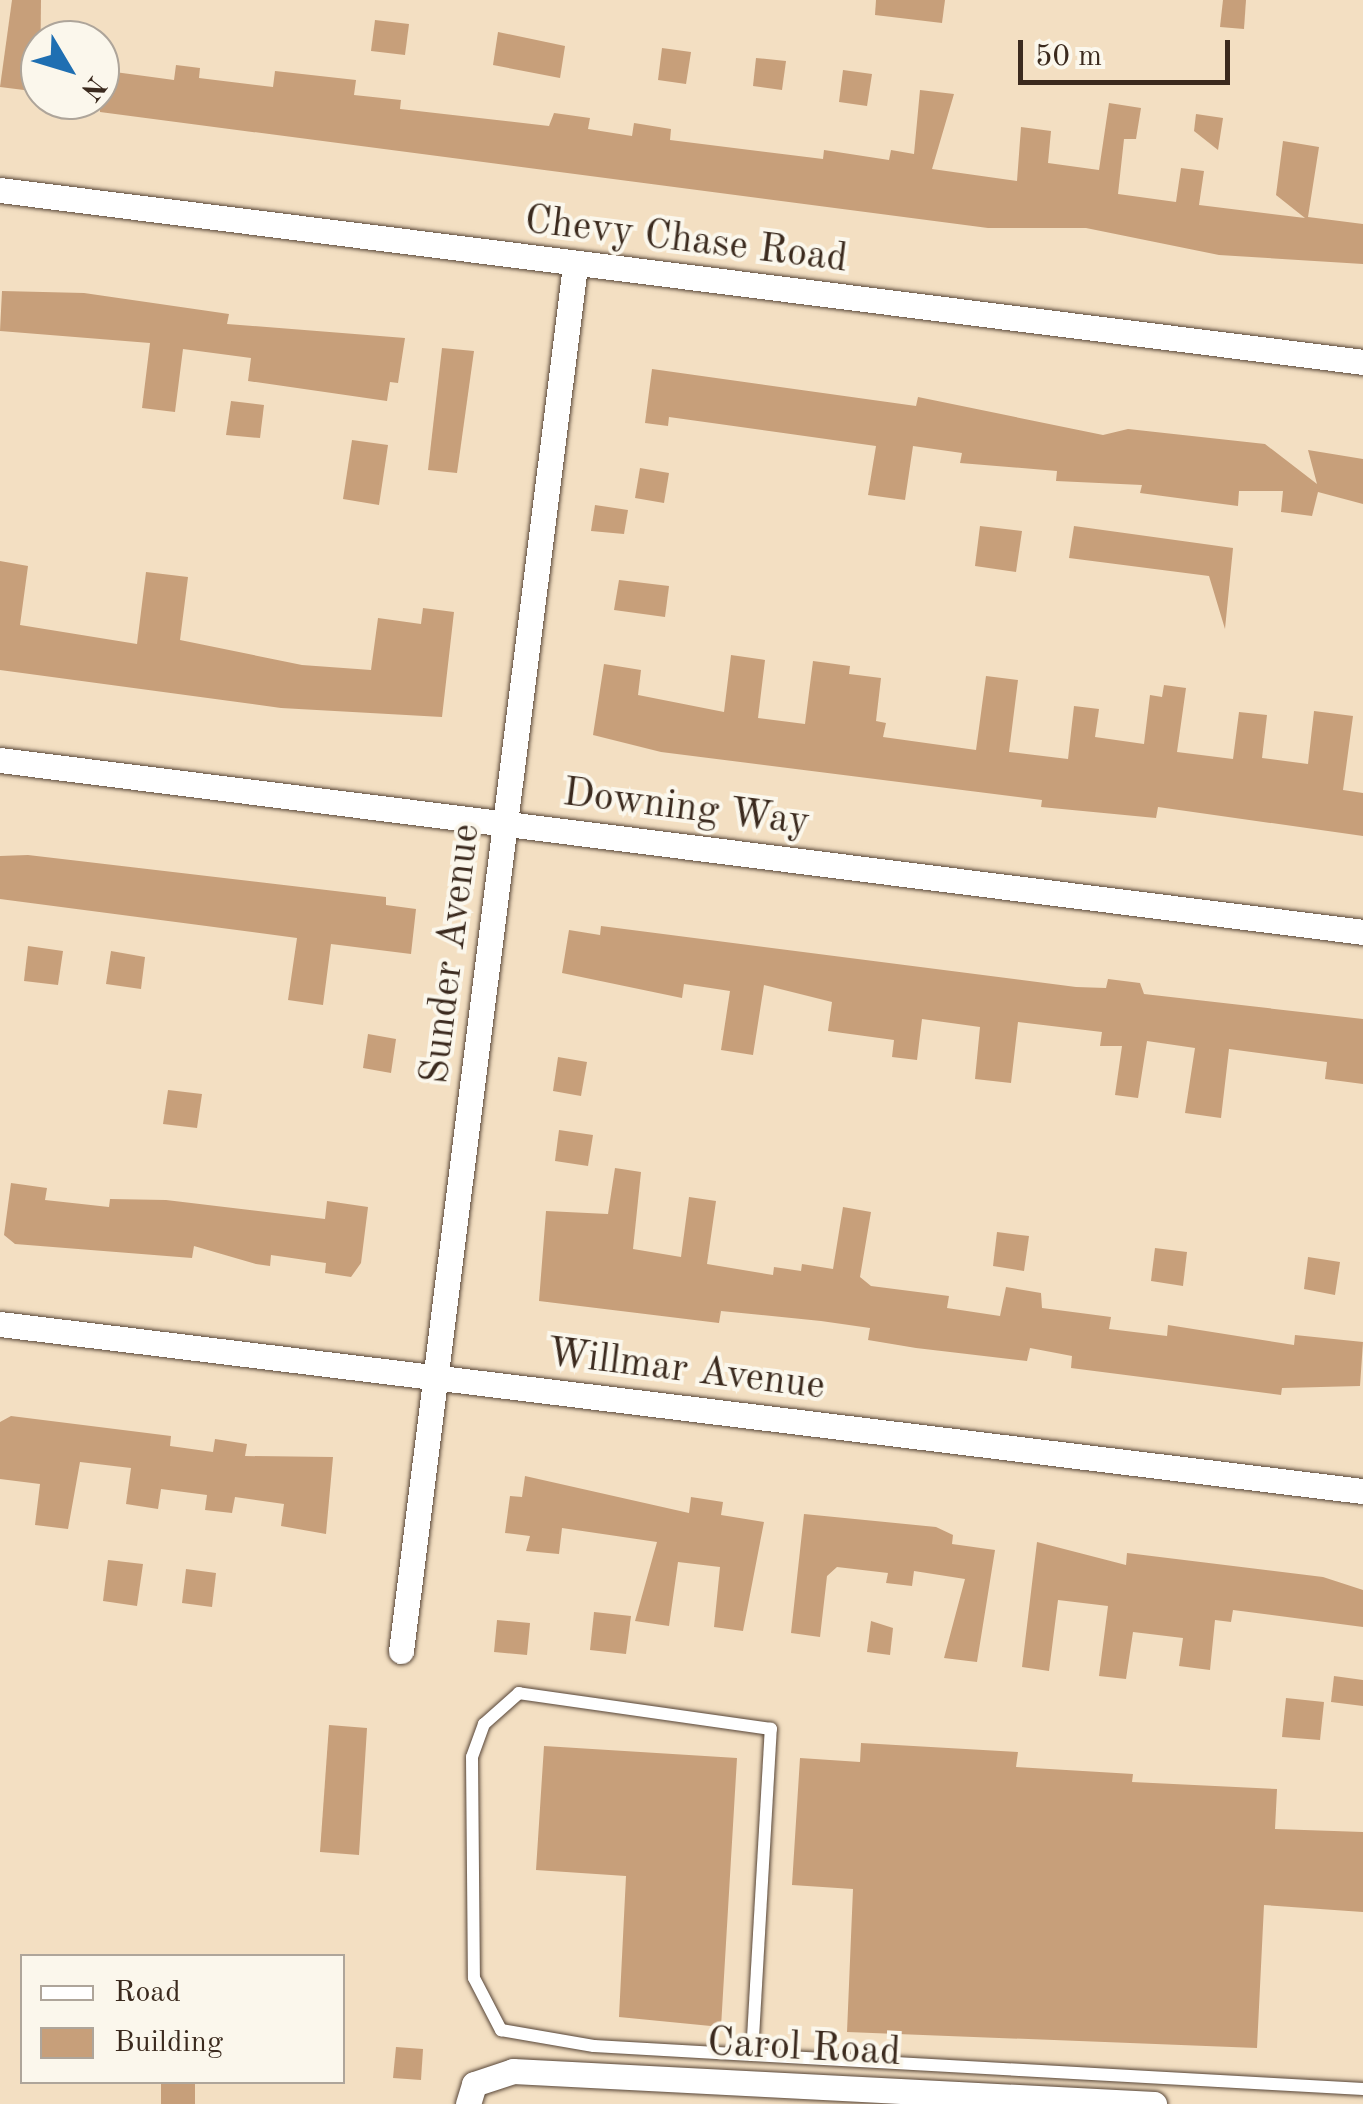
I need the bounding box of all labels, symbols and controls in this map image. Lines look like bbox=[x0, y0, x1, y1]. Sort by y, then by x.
north arrow bbox=[20, 20, 120, 120]
scale bar bbox=[1023, 20, 1236, 82]
text: 50 m bbox=[1035, 42, 1102, 72]
text: N bbox=[74, 70, 110, 104]
street label: Chevy Chase Road bbox=[522, 197, 850, 285]
street label: Downing Way bbox=[560, 770, 812, 848]
street label: Sunder Avenue bbox=[412, 821, 492, 1087]
street label: Willmar Avenue bbox=[544, 1330, 828, 1412]
legend bbox=[20, 1954, 345, 2084]
text: Road bbox=[114, 1978, 181, 2008]
street label: Carol Road bbox=[706, 2020, 902, 2078]
text: Building bbox=[114, 2028, 223, 2058]

